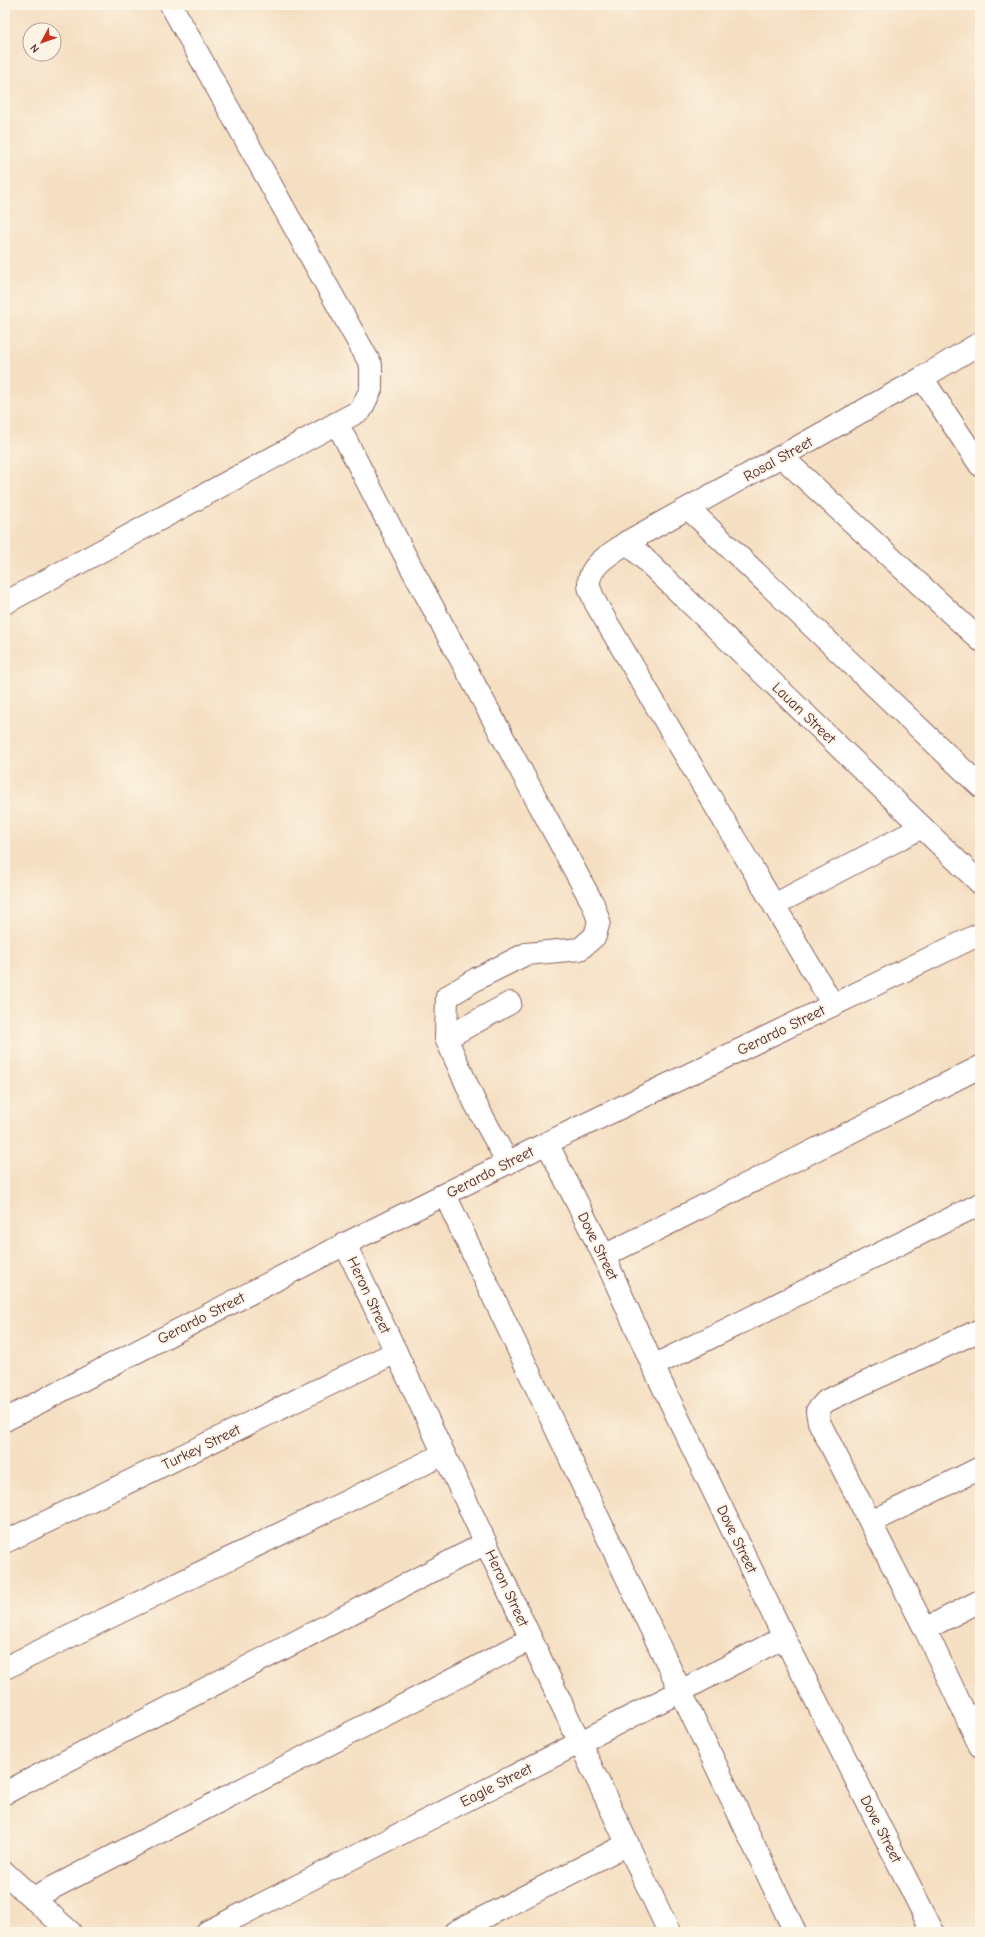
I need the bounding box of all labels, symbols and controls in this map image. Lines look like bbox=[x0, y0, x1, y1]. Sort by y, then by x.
north arrow bbox=[22, 22, 62, 62]
text: N bbox=[28, 41, 42, 55]
street label: Rosal Street bbox=[740, 432, 816, 485]
street label: Lauan Street bbox=[769, 678, 840, 748]
street label: Gerardo Street bbox=[734, 1001, 829, 1059]
street label: Gerardo Street bbox=[443, 1142, 537, 1202]
street label: Dove Street bbox=[574, 1209, 622, 1284]
street label: Heron Street bbox=[343, 1254, 395, 1337]
street label: Gerardo Street bbox=[154, 1288, 248, 1348]
street label: Turkey Street bbox=[159, 1420, 244, 1474]
street label: Dove Street bbox=[713, 1502, 761, 1577]
street label: Heron Street bbox=[481, 1547, 533, 1630]
street label: Eagle Street bbox=[457, 1759, 536, 1811]
street label: Dove Street bbox=[856, 1792, 906, 1866]

